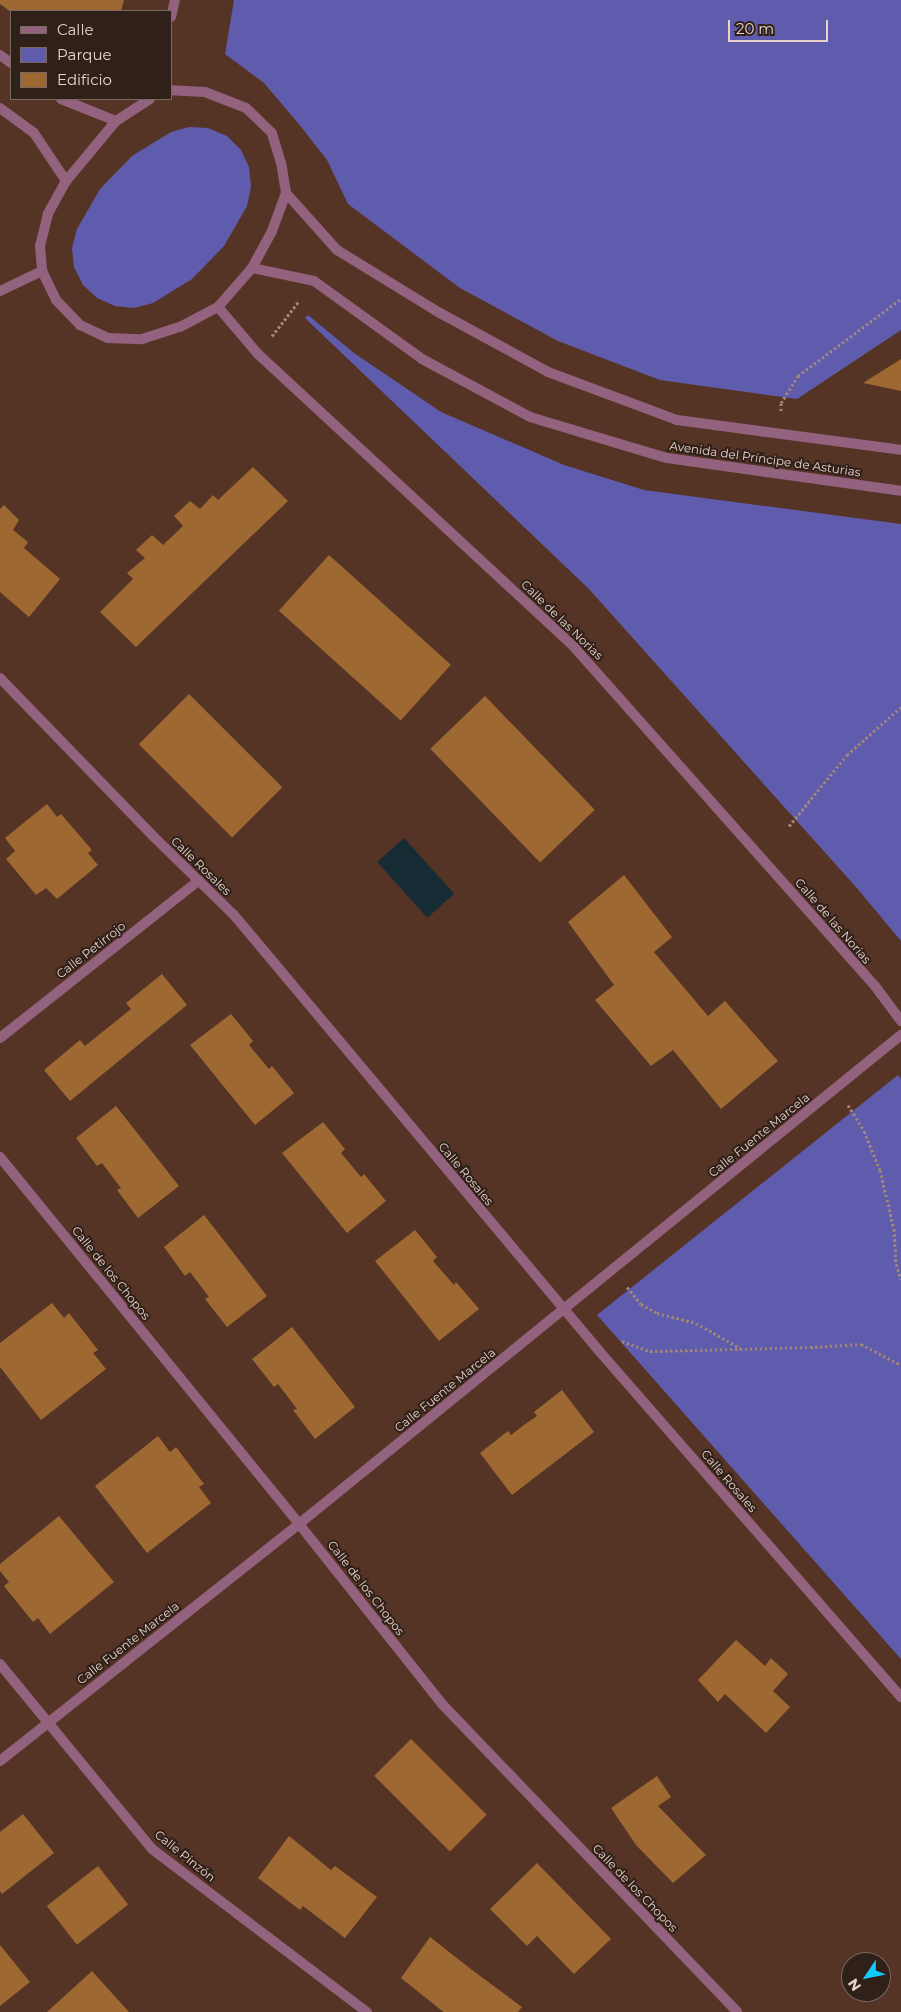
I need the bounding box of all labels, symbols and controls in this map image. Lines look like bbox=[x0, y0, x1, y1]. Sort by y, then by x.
legend bbox=[10, 10, 172, 100]
scale bar bbox=[731, 10, 831, 42]
text: 20 m bbox=[736, 19, 774, 38]
text: Calle bbox=[57, 20, 94, 39]
text: Parque bbox=[57, 45, 112, 64]
text: Edificio bbox=[57, 70, 112, 89]
street label: Avenida del Príncipe de Asturias bbox=[668, 438, 862, 480]
street label: Calle de las Norias bbox=[518, 577, 606, 663]
street label: Calle Rosales bbox=[168, 834, 234, 898]
street label: Calle de las Norias bbox=[792, 875, 874, 967]
street label: Calle Petirrojo bbox=[54, 919, 128, 981]
street label: Calle Fuente Marcela bbox=[706, 1090, 812, 1180]
street label: Calle Rosales bbox=[435, 1140, 497, 1208]
street label: Calle de los Chopos bbox=[69, 1223, 153, 1323]
street label: Calle Fuente Marcela bbox=[392, 1345, 498, 1435]
street label: Calle Rosales bbox=[698, 1447, 760, 1515]
street label: Calle de los Chopos bbox=[325, 1538, 407, 1638]
street label: Calle Fuente Marcela bbox=[74, 1599, 182, 1687]
street label: Calle Pinzón bbox=[152, 1827, 218, 1885]
street label: Calle de los Chopos bbox=[589, 1841, 681, 1935]
north arrow bbox=[841, 1952, 891, 2002]
text: N bbox=[844, 1975, 865, 1995]

